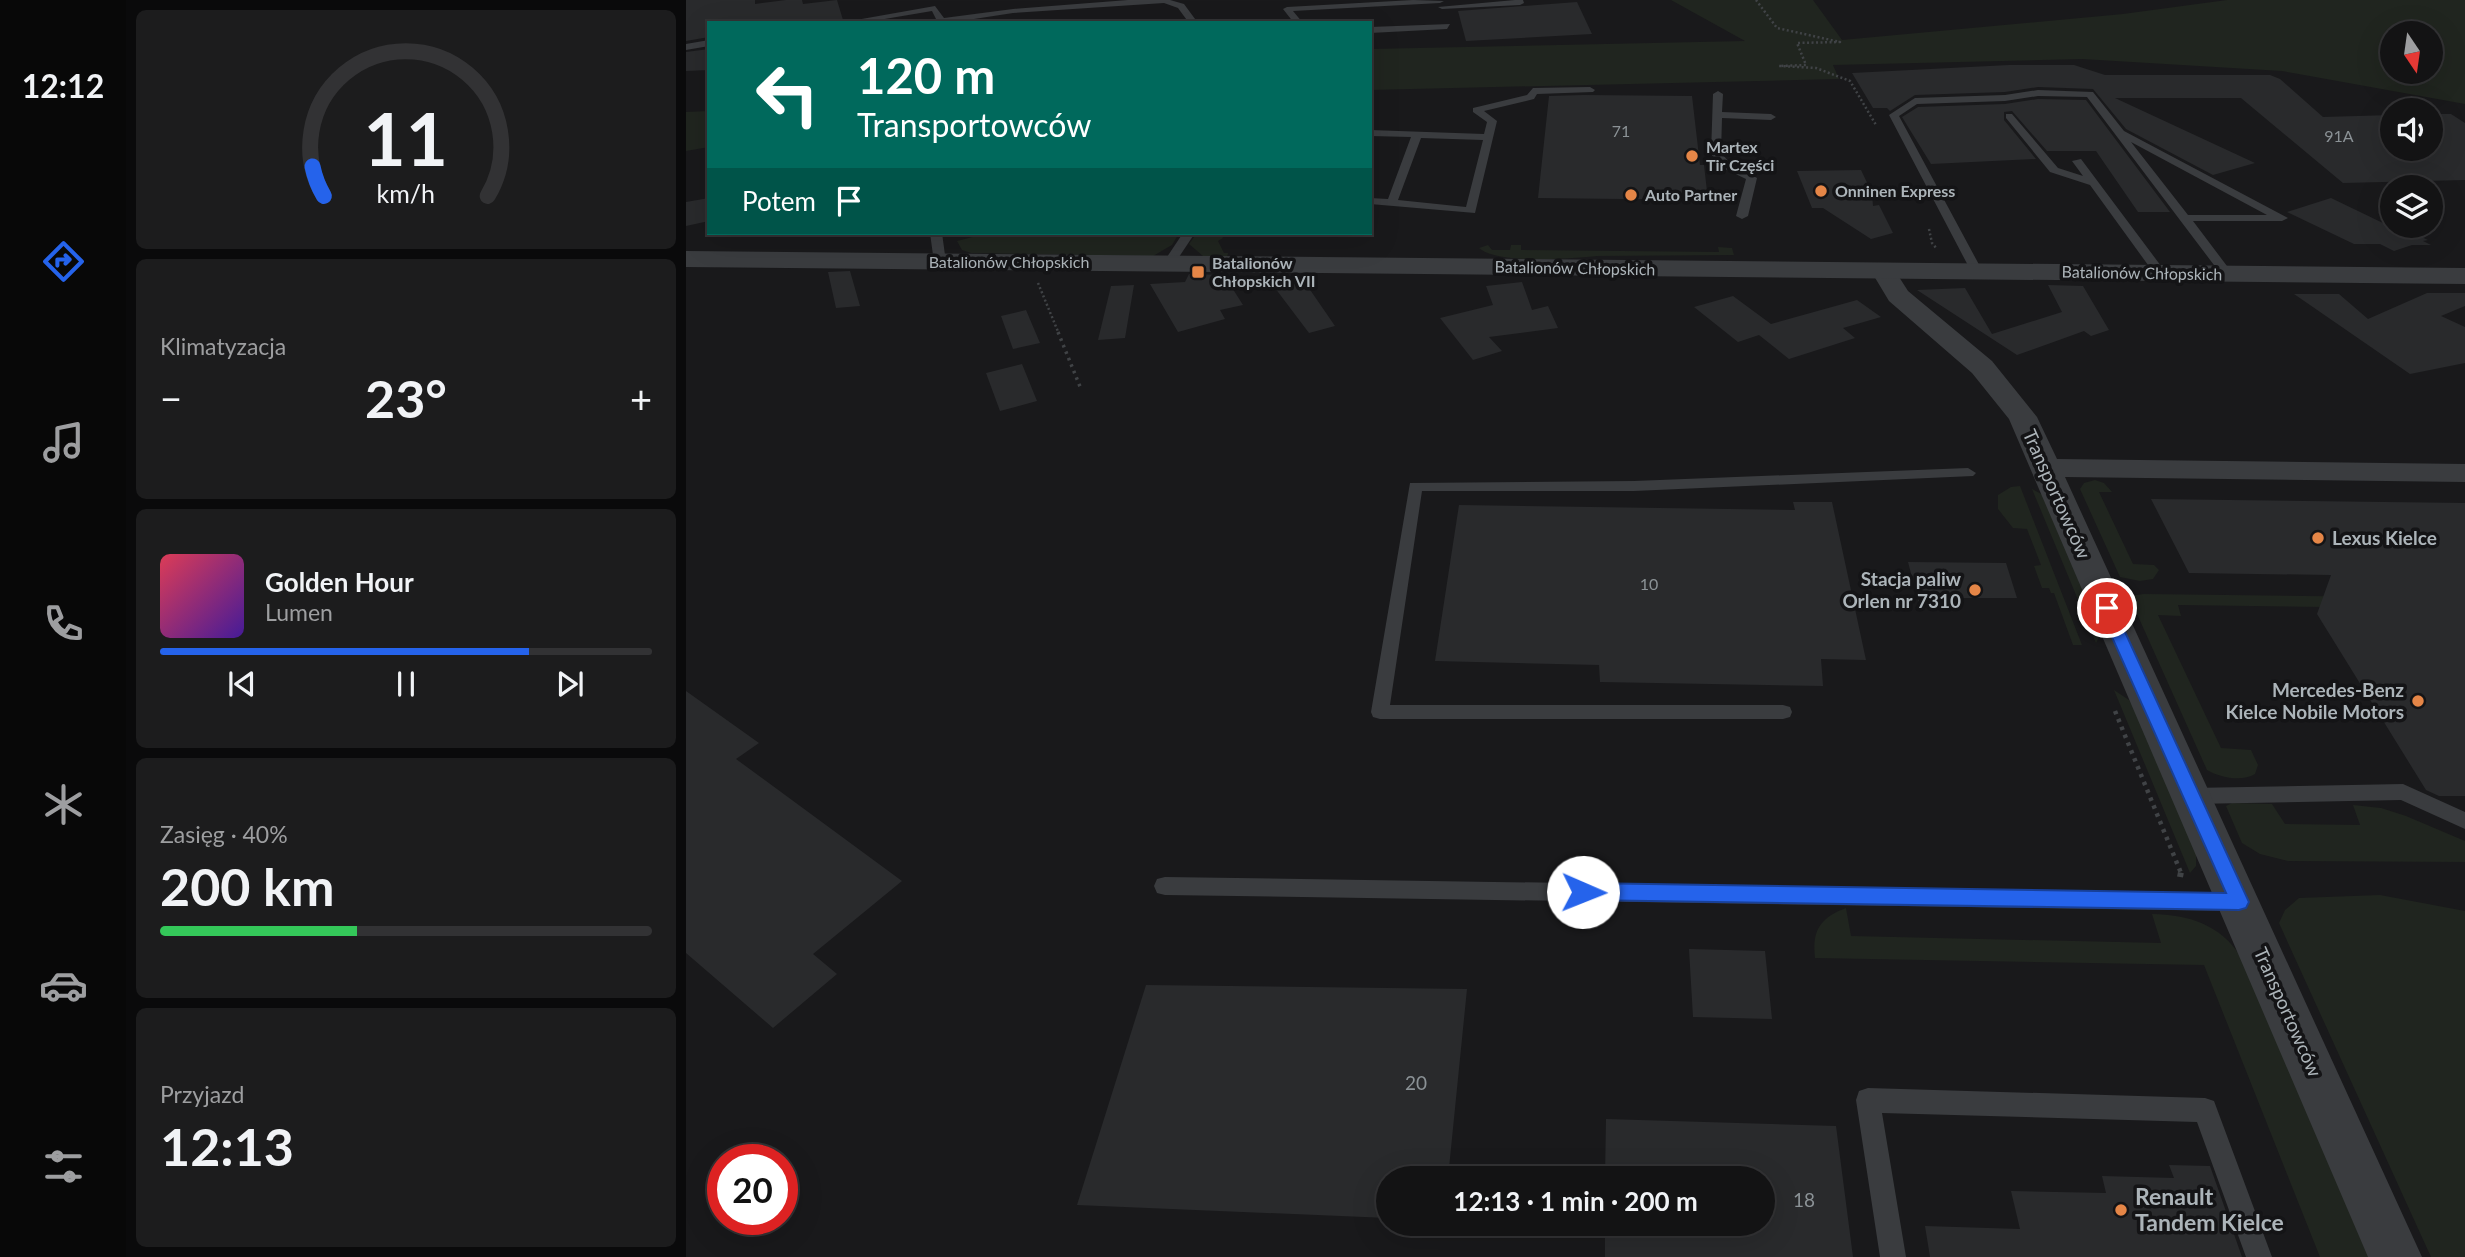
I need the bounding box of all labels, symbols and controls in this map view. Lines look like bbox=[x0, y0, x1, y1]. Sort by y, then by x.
north arrow bbox=[2380, 21, 2443, 84]
map controls bbox=[2380, 21, 2443, 238]
text: 120 m bbox=[857, 46, 995, 104]
icon: left bbox=[742, 49, 833, 140]
text: 12:12 bbox=[22, 66, 104, 105]
text: 11 bbox=[364, 94, 448, 182]
button: sound bbox=[2380, 98, 2443, 161]
text: Transportowców bbox=[857, 105, 1091, 144]
house number: 71 bbox=[1612, 121, 1630, 140]
house number: 91A bbox=[2324, 126, 2354, 145]
place label: Martex Tir Części bbox=[1706, 137, 1774, 174]
marker: Martex Tir Części bbox=[1684, 148, 1700, 164]
button: layers bbox=[2380, 175, 2443, 238]
text: km/h bbox=[377, 178, 435, 208]
place label: Onninen Express bbox=[1835, 181, 1955, 200]
icon: arrive bbox=[830, 182, 868, 220]
marker: Onninen Express bbox=[1813, 183, 1829, 199]
text: Potem bbox=[742, 185, 816, 217]
place label: Auto Partner bbox=[1644, 185, 1737, 204]
marker: Auto Partner bbox=[1623, 187, 1639, 203]
icon: directions bbox=[39, 237, 88, 286]
street label: Batalionów Chłopskich bbox=[929, 252, 1089, 271]
place label: Batalionów Chłopskich VII bbox=[1212, 253, 1315, 290]
street label: Batalionów Chłopskich bbox=[1494, 257, 1656, 278]
street label: Batalionów Chłopskich bbox=[2061, 262, 2223, 283]
marker: Batalionów Chłopskich VII bbox=[1190, 264, 1206, 280]
text: Klimatyzacja bbox=[160, 332, 286, 360]
text: 23° bbox=[365, 367, 447, 429]
text: − bbox=[160, 375, 182, 421]
text: + bbox=[630, 375, 652, 421]
icon: music bbox=[39, 418, 88, 467]
street label: Transportowców bbox=[2019, 426, 2096, 562]
place label: Lexus Kielce bbox=[2332, 526, 2437, 549]
marker: Lexus Kielce bbox=[2310, 530, 2326, 546]
text: Golden Hour bbox=[265, 566, 414, 598]
place label: Stacja paliw Orlen nr 7310 bbox=[1842, 567, 1962, 612]
house number: 10 bbox=[1640, 574, 1658, 593]
pin bbox=[2077, 578, 2137, 638]
marker: Stacja paliw Orlen nr 7310 bbox=[1967, 582, 1983, 598]
icon: arrive bbox=[2088, 589, 2126, 627]
text: Lumen bbox=[265, 598, 333, 626]
icon: phone bbox=[39, 599, 88, 648]
icon: previous bbox=[223, 665, 261, 703]
icon: pause bbox=[387, 665, 425, 703]
icon: next bbox=[551, 665, 589, 703]
place label: Mercedes-Benz Kielce Nobile Motors bbox=[2225, 678, 2404, 723]
marker: Mercedes-Benz Kielce Nobile Motors bbox=[2410, 693, 2426, 709]
icon: climate bbox=[39, 780, 88, 829]
text: Zasięg · 40% bbox=[160, 820, 288, 848]
text: 200 km bbox=[160, 855, 334, 917]
position arrow bbox=[1546, 855, 1620, 929]
street label: Transportowców bbox=[2250, 944, 2327, 1080]
icon: car bbox=[39, 961, 88, 1010]
house number: 20 bbox=[1405, 1071, 1427, 1094]
text: Przyjazd bbox=[160, 1080, 244, 1108]
text: 12:13 bbox=[160, 1115, 294, 1177]
icon: filters bbox=[39, 1142, 88, 1191]
speed limit sign: 20 bbox=[707, 1144, 798, 1235]
place label: Renault Tandem Kielce bbox=[2135, 1182, 2284, 1236]
text: 12:13 · 1 min · 200 m bbox=[1453, 1185, 1698, 1217]
house number: 18 bbox=[1793, 1188, 1815, 1211]
marker: Renault Tandem Kielce bbox=[2113, 1202, 2129, 1218]

